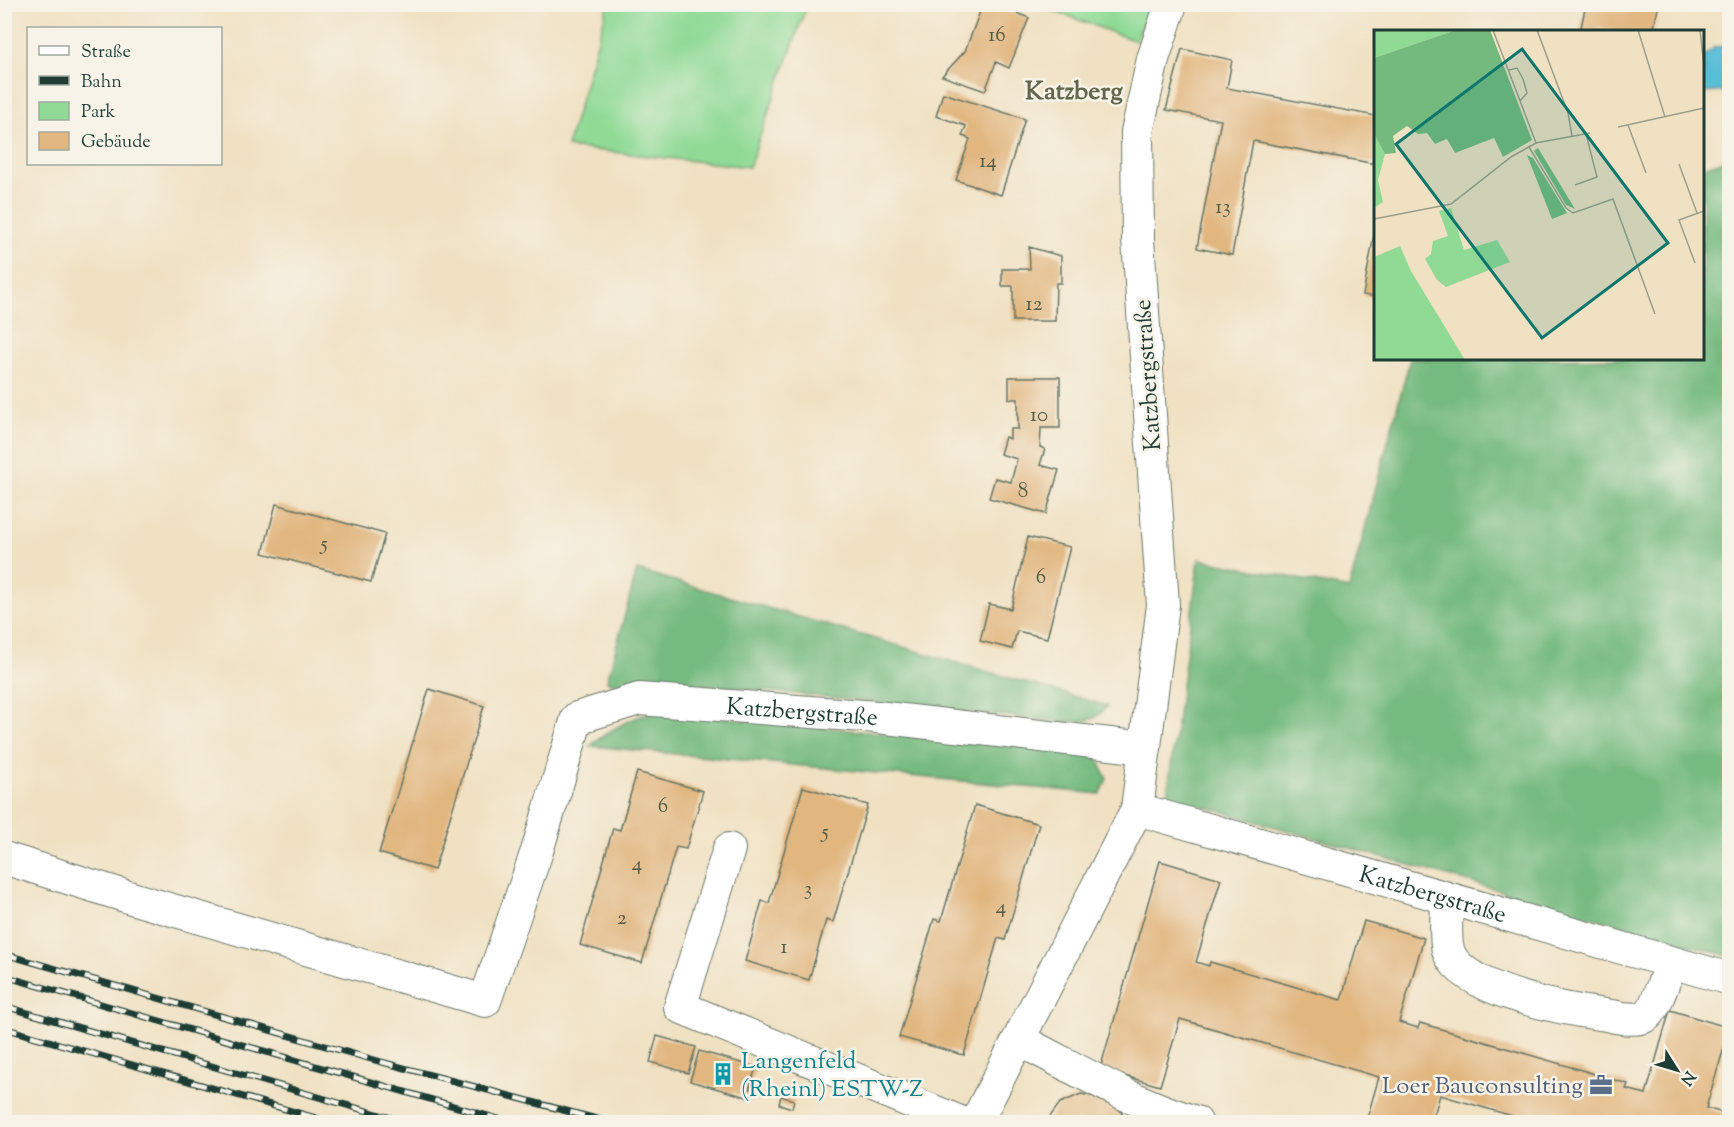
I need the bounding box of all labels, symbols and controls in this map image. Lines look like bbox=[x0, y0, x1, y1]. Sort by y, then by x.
house number: 16 bbox=[988, 21, 1006, 51]
legend bbox=[27, 27, 222, 165]
inset map bbox=[1374, 30, 1704, 360]
text: Straße bbox=[81, 40, 131, 66]
text: Bahn bbox=[81, 70, 122, 96]
district label: Katzberg bbox=[1025, 74, 1123, 111]
text: Park bbox=[81, 100, 116, 126]
text: Gebäude bbox=[81, 130, 151, 156]
house number: 14 bbox=[979, 147, 997, 177]
house number: 13 bbox=[1215, 193, 1231, 223]
house number: 12 bbox=[1026, 290, 1043, 320]
street label: Katzbergstraße bbox=[1127, 298, 1171, 452]
house number: 10 bbox=[1030, 401, 1048, 431]
house number: 8 bbox=[1018, 477, 1028, 507]
house number: 5 bbox=[319, 530, 328, 560]
house number: 6 bbox=[1036, 563, 1046, 593]
street label: Katzbergstraße bbox=[725, 691, 879, 736]
house number: 6 bbox=[658, 792, 668, 822]
house number: 5 bbox=[820, 818, 829, 848]
house number: 4 bbox=[632, 850, 642, 880]
street label: Katzbergstraße bbox=[1355, 859, 1510, 933]
house number: 3 bbox=[804, 875, 812, 905]
house number: 4 bbox=[996, 893, 1006, 923]
house number: 2 bbox=[617, 904, 627, 934]
house number: 1 bbox=[780, 933, 788, 963]
north arrow bbox=[1647, 1040, 1707, 1100]
place label: Langenfeld (Rheinl) ESTW-Z bbox=[741, 1045, 924, 1107]
building icon: Langenfeld (Rheinl) ESTW-Z bbox=[710, 1061, 736, 1087]
text: N bbox=[1674, 1065, 1700, 1090]
place label: Loer Bauconsulting bbox=[1382, 1070, 1583, 1104]
office icon: Loer Bauconsulting bbox=[1588, 1072, 1614, 1098]

